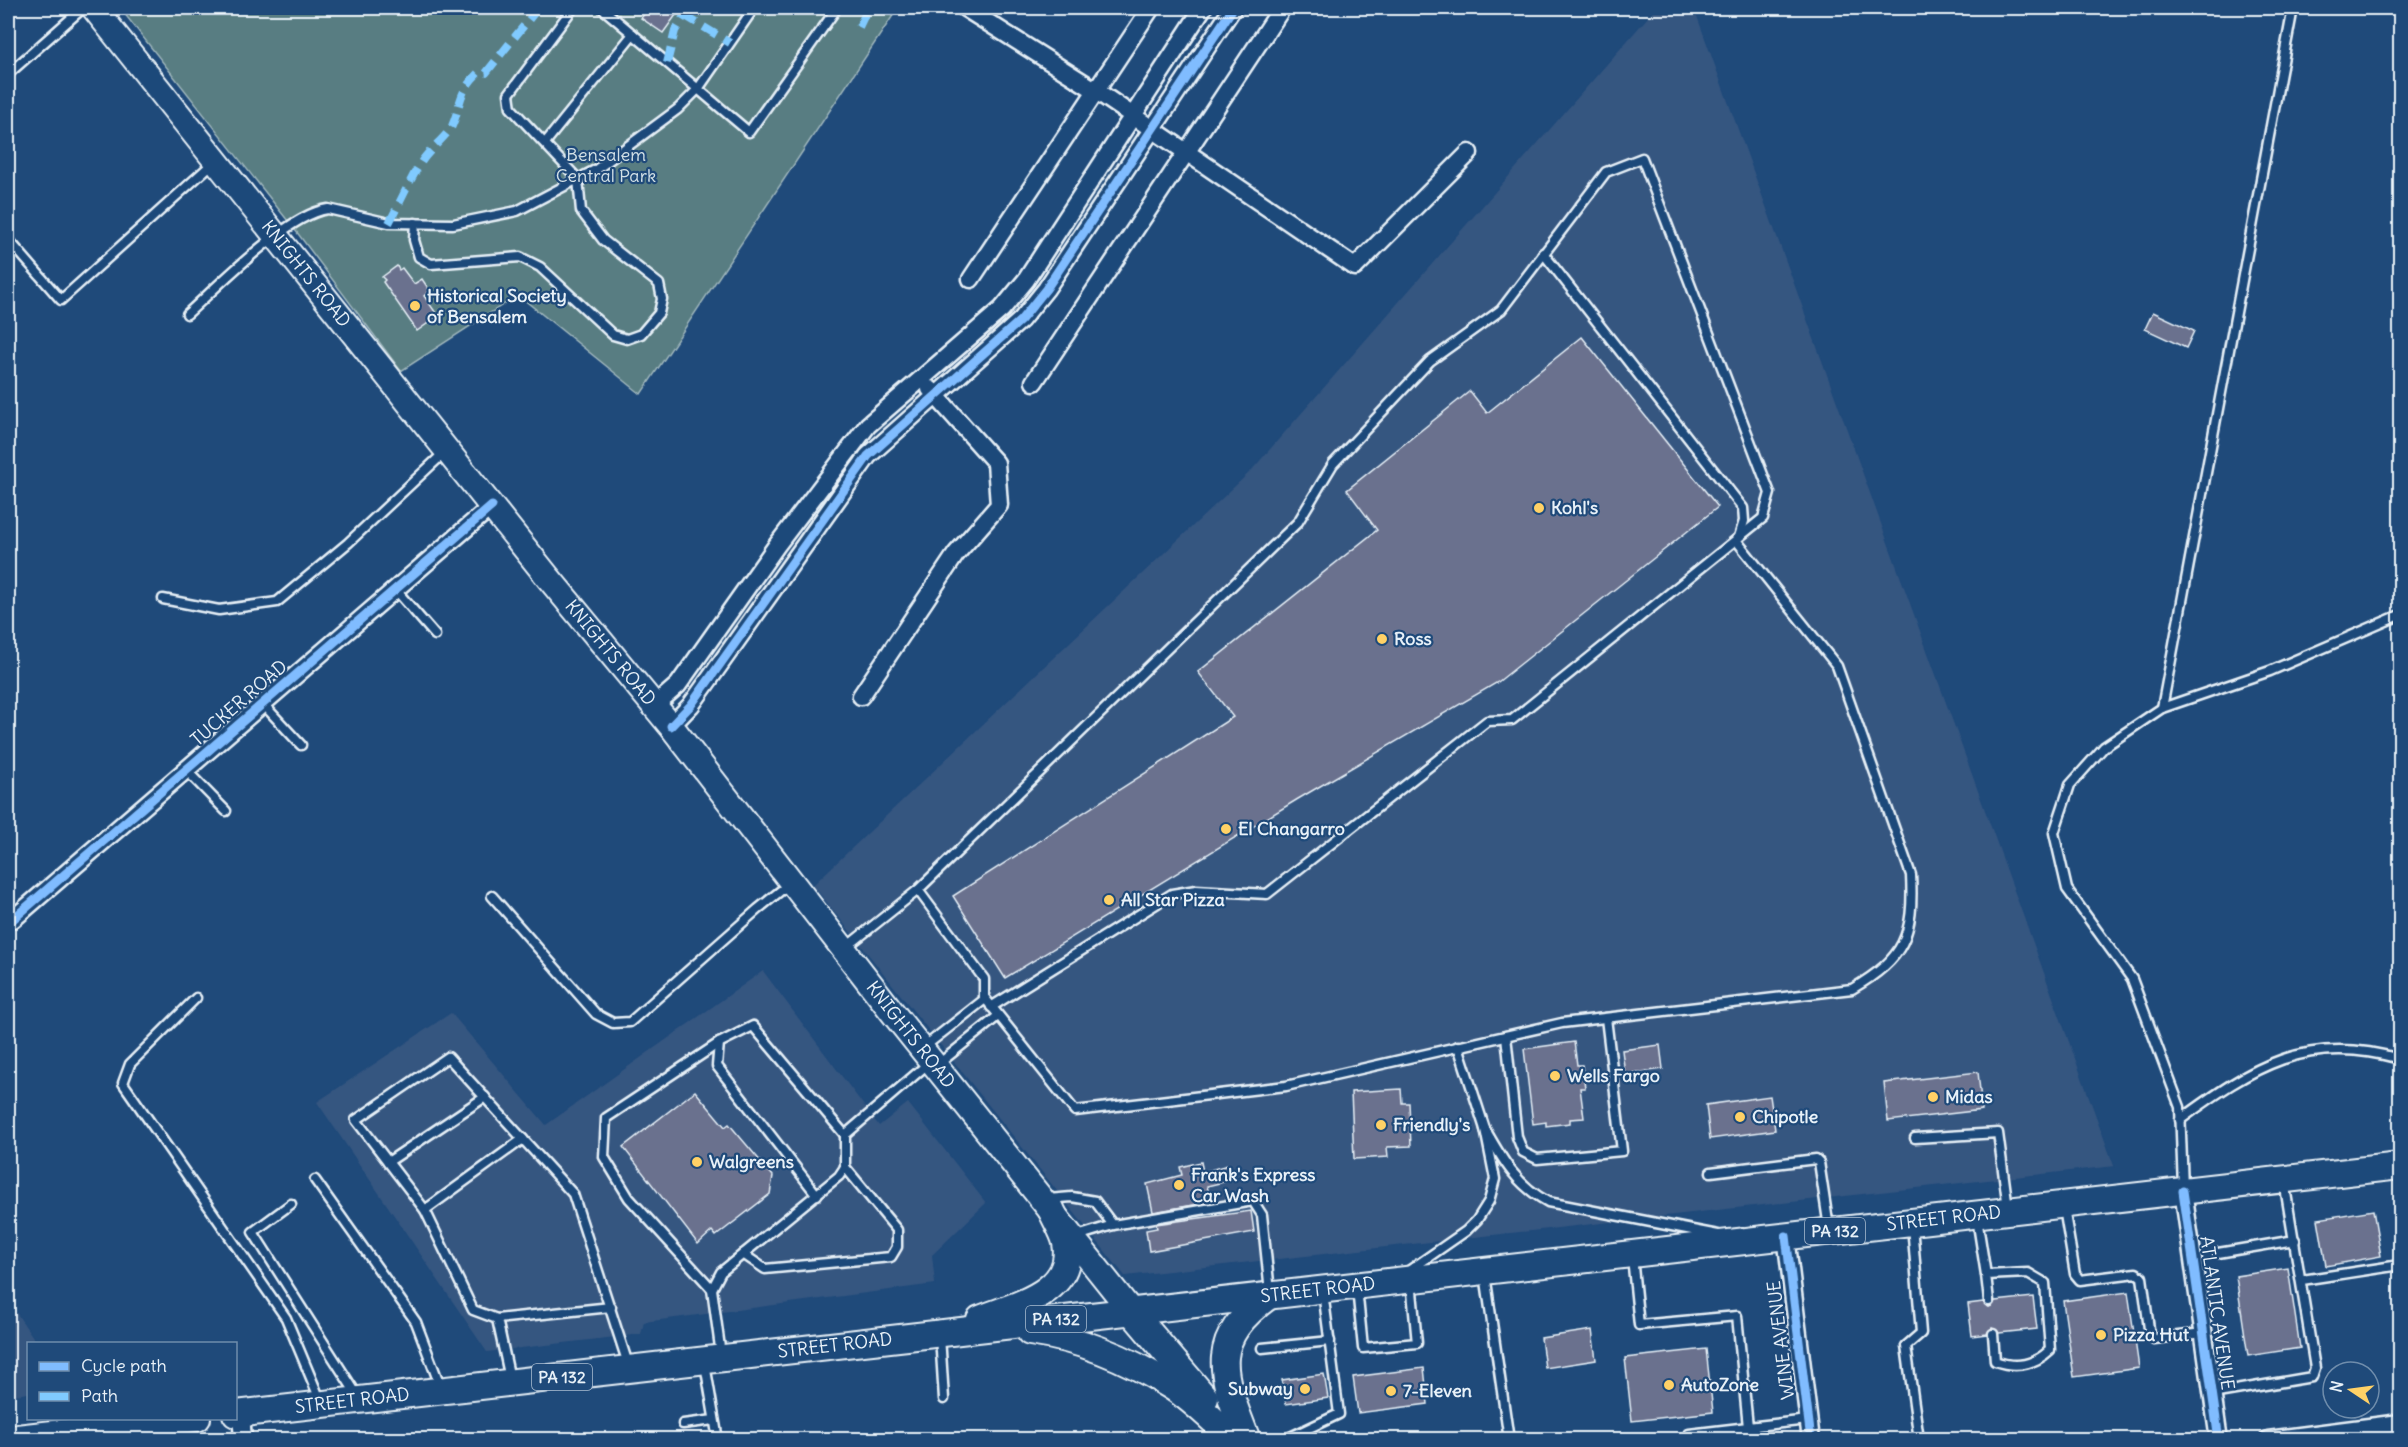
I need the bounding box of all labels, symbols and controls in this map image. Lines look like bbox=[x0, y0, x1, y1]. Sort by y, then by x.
park label: Bensalem Central Park bbox=[556, 143, 656, 187]
street label: KNIGHTS ROAD bbox=[257, 215, 356, 332]
place label: Historical Society of Bensalem bbox=[427, 284, 567, 328]
marker: Historical Society of Bensalem bbox=[408, 299, 422, 313]
place label: Kohl's bbox=[1551, 496, 1598, 519]
marker: Kohl's bbox=[1532, 501, 1546, 515]
street label: KNIGHTS ROAD bbox=[560, 595, 661, 710]
place label: Ross bbox=[1394, 627, 1432, 650]
marker: Ross bbox=[1375, 632, 1389, 646]
street label: TUCKER ROAD bbox=[186, 654, 292, 751]
place label: El Changarro bbox=[1238, 817, 1345, 840]
marker: El Changarro bbox=[1219, 822, 1233, 836]
place label: All Star Pizza bbox=[1121, 888, 1225, 911]
marker: All Star Pizza bbox=[1102, 893, 1116, 907]
street label: KNIGHTS ROAD bbox=[862, 976, 961, 1093]
place label: Wells Fargo bbox=[1567, 1064, 1660, 1087]
marker: Wells Fargo bbox=[1548, 1069, 1562, 1083]
place label: Midas bbox=[1945, 1085, 1993, 1108]
marker: Midas bbox=[1926, 1090, 1940, 1104]
place label: Chipotle bbox=[1752, 1105, 1819, 1128]
marker: Chipotle bbox=[1733, 1110, 1747, 1124]
place label: Friendly's bbox=[1393, 1113, 1470, 1136]
marker: Friendly's bbox=[1374, 1118, 1388, 1132]
place label: Walgreens bbox=[709, 1150, 794, 1173]
marker: Walgreens bbox=[690, 1155, 704, 1169]
place label: Frank's Express Car Wash bbox=[1191, 1163, 1316, 1207]
marker: Frank's Express Car Wash bbox=[1172, 1178, 1186, 1192]
street label: STREET ROAD bbox=[1885, 1200, 2002, 1236]
road number: PA 132 bbox=[1805, 1218, 1865, 1244]
street label: ATLANTIC AVENUE bbox=[2195, 1235, 2240, 1391]
street label: STREET ROAD bbox=[1259, 1272, 1376, 1308]
street label: WINE AVENUE bbox=[1762, 1279, 1799, 1401]
road number: PA 132 bbox=[1026, 1306, 1086, 1332]
place label: Pizza Hut bbox=[2113, 1323, 2190, 1346]
street label: STREET ROAD bbox=[776, 1327, 894, 1363]
marker: Pizza Hut bbox=[2094, 1328, 2108, 1342]
legend bbox=[27, 1342, 237, 1420]
text: Cycle path bbox=[81, 1354, 167, 1377]
north arrow bbox=[2321, 1360, 2381, 1420]
road number: PA 132 bbox=[532, 1364, 592, 1390]
place label: AutoZone bbox=[1681, 1373, 1759, 1396]
place label: Subway bbox=[1228, 1377, 1293, 1400]
marker: AutoZone bbox=[1662, 1378, 1676, 1392]
place label: 7-Eleven bbox=[1403, 1379, 1473, 1402]
text: N bbox=[2325, 1379, 2347, 1394]
street label: STREET ROAD bbox=[294, 1382, 411, 1418]
marker: Subway bbox=[1298, 1382, 1312, 1396]
text: Path bbox=[81, 1384, 118, 1407]
marker: 7-Eleven bbox=[1384, 1384, 1398, 1398]

